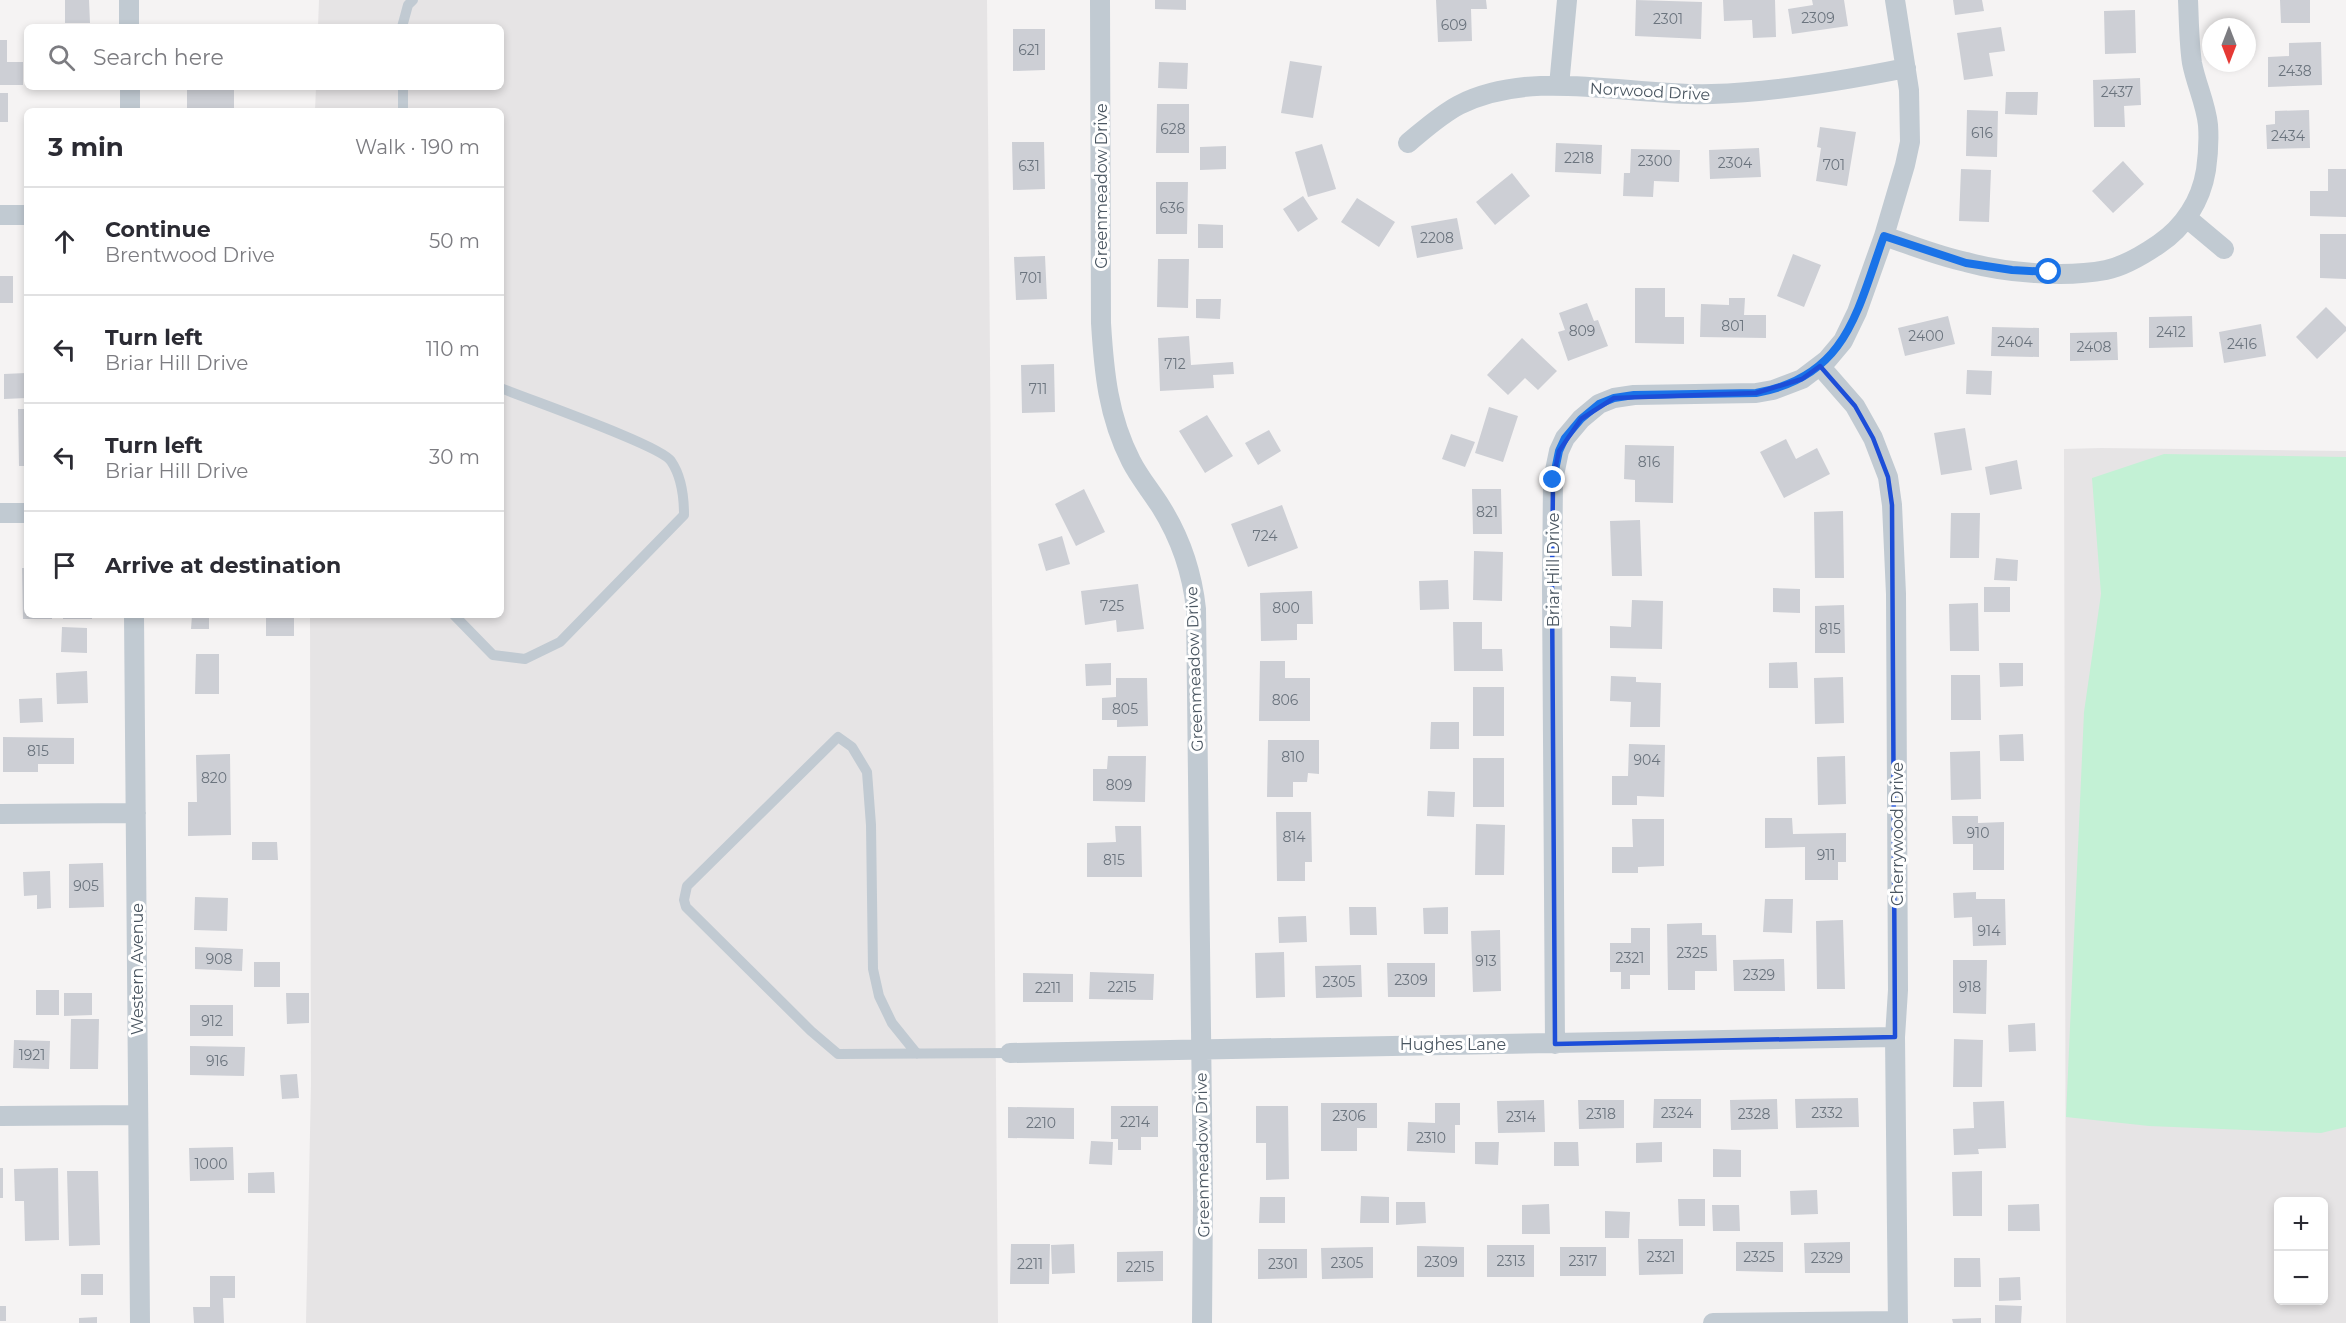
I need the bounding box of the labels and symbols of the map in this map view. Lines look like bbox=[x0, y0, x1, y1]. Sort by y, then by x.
house number: 2309 bbox=[1801, 9, 1835, 27]
house number: 2301 bbox=[1653, 10, 1683, 28]
house number: 609 bbox=[1441, 16, 1467, 34]
north arrow bbox=[2202, 18, 2256, 72]
house number: 621 bbox=[1018, 41, 1040, 59]
house number: 2438 bbox=[2278, 62, 2312, 80]
street label: Norwood Drive bbox=[1589, 79, 1711, 104]
house number: 2437 bbox=[2101, 83, 2133, 101]
street label: Greenmeadow Drive bbox=[1092, 103, 1111, 269]
house number: 628 bbox=[1160, 120, 1186, 138]
house number: 616 bbox=[1971, 124, 1994, 142]
house number: 2434 bbox=[2271, 127, 2306, 145]
house number: 2218 bbox=[1564, 149, 1594, 167]
house number: 2300 bbox=[1638, 152, 1672, 170]
house number: 2304 bbox=[1718, 154, 1753, 172]
house number: 701 bbox=[1823, 156, 1845, 174]
house number: 631 bbox=[1018, 157, 1040, 175]
house number: 636 bbox=[1160, 199, 1185, 217]
house number: 2208 bbox=[1420, 229, 1454, 247]
route start bbox=[2035, 258, 2061, 284]
house number: 701 bbox=[1020, 269, 1042, 287]
house number: 801 bbox=[1721, 317, 1745, 335]
house number: 809 bbox=[1569, 322, 1595, 340]
house number: 2412 bbox=[2156, 323, 2186, 341]
house number: 2400 bbox=[1908, 327, 1944, 345]
house number: 2404 bbox=[1997, 333, 2033, 351]
house number: 2416 bbox=[2227, 335, 2258, 353]
house number: 2408 bbox=[2076, 338, 2112, 356]
house number: 712 bbox=[1164, 355, 1186, 373]
house number: 711 bbox=[1029, 380, 1047, 398]
house number: 816 bbox=[1638, 453, 1661, 471]
route end bbox=[1539, 466, 1565, 492]
house number: 821 bbox=[1476, 503, 1498, 521]
street label: Briar Hill Drive bbox=[1544, 513, 1563, 627]
house number: 724 bbox=[1252, 527, 1278, 545]
street label: Greenmeadow Drive bbox=[1182, 586, 1207, 752]
house number: 725 bbox=[1100, 597, 1124, 615]
house number: 800 bbox=[1272, 599, 1300, 617]
house number: 815 bbox=[1819, 620, 1841, 638]
house number: 806 bbox=[1272, 691, 1299, 709]
house number: 805 bbox=[1112, 700, 1138, 718]
house number: 815 bbox=[27, 742, 49, 760]
house number: 810 bbox=[1281, 748, 1305, 766]
house number: 904 bbox=[1633, 751, 1661, 769]
street label: Cherrywood Drive bbox=[1888, 762, 1907, 906]
house number: 820 bbox=[201, 769, 227, 787]
house number: 809 bbox=[1106, 776, 1132, 794]
house number: 910 bbox=[1967, 824, 1989, 842]
house number: 814 bbox=[1282, 828, 1306, 846]
house number: 911 bbox=[1817, 846, 1835, 864]
house number: 815 bbox=[1103, 851, 1125, 869]
house number: 905 bbox=[73, 877, 99, 895]
street label: Western Avenue bbox=[128, 903, 147, 1035]
house number: 914 bbox=[1978, 922, 2001, 940]
house number: 2325 bbox=[1676, 944, 1708, 962]
house number: 2321 bbox=[1616, 949, 1644, 967]
house number: 908 bbox=[206, 950, 232, 968]
house number: 913 bbox=[1475, 952, 1497, 970]
house number: 2329 bbox=[1743, 966, 1775, 984]
house number: 2309 bbox=[1394, 971, 1428, 989]
house number: 2305 bbox=[1322, 973, 1356, 991]
house number: 2215 bbox=[1108, 978, 1137, 996]
house number: 918 bbox=[1959, 978, 1981, 996]
house number: 2211 bbox=[1035, 979, 1061, 997]
house number: 912 bbox=[201, 1012, 223, 1030]
street label: Hughes Lane bbox=[1400, 1035, 1506, 1054]
house number: 1921 bbox=[19, 1046, 45, 1064]
house number: 916 bbox=[206, 1052, 229, 1070]
street label: Greenmeadow Drive bbox=[1192, 1072, 1213, 1238]
house number: 2324 bbox=[1661, 1104, 1694, 1122]
house number: 2332 bbox=[1811, 1104, 1843, 1122]
house number: 2318 bbox=[1586, 1105, 1616, 1123]
house number: 2328 bbox=[1738, 1105, 1770, 1123]
house number: 2306 bbox=[1332, 1107, 1366, 1125]
house number: 2314 bbox=[1506, 1108, 1537, 1126]
house number: 2214 bbox=[1120, 1113, 1151, 1131]
house number: 2210 bbox=[1026, 1114, 1056, 1132]
house number: 2310 bbox=[1416, 1129, 1446, 1147]
house number: 1000 bbox=[195, 1155, 227, 1173]
house number: 2321 bbox=[1647, 1248, 1675, 1266]
house number: 2325 bbox=[1743, 1248, 1775, 1266]
house number: 2329 bbox=[1811, 1249, 1843, 1267]
house number: 2313 bbox=[1497, 1252, 1525, 1270]
house number: 2317 bbox=[1568, 1252, 1598, 1270]
house number: 2309 bbox=[1424, 1253, 1458, 1271]
house number: 2305 bbox=[1330, 1254, 1364, 1272]
house number: 2211 bbox=[1017, 1255, 1043, 1273]
house number: 2301 bbox=[1268, 1255, 1298, 1273]
house number: 2215 bbox=[1126, 1258, 1155, 1276]

